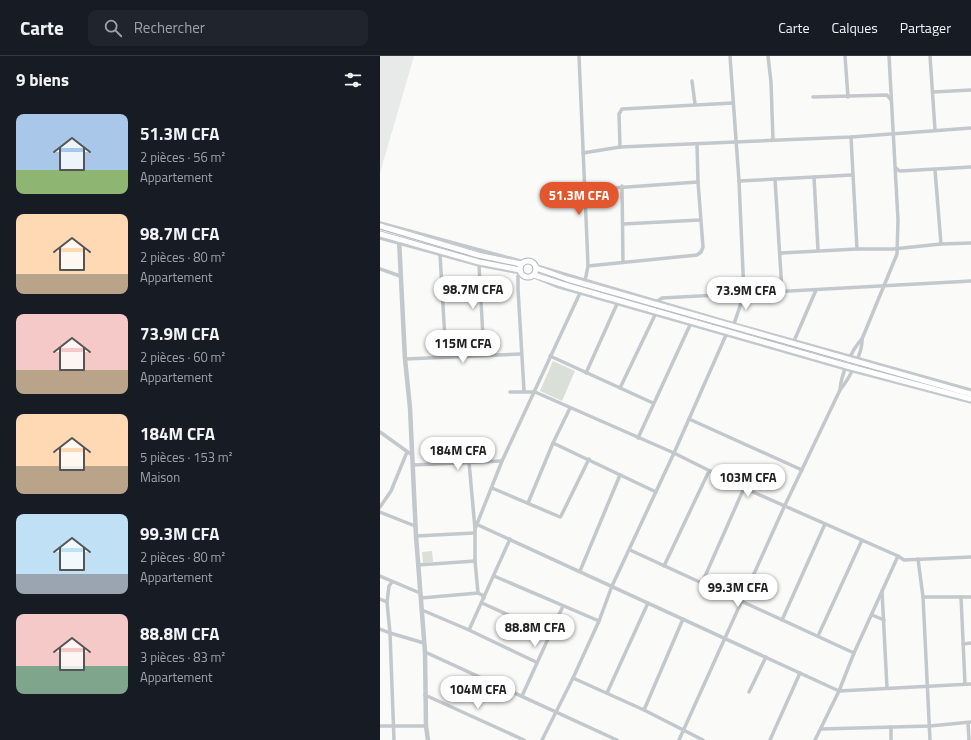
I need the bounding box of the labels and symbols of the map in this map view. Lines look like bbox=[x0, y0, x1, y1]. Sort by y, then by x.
pin: 51.3M CFA bbox=[533, 182, 625, 216]
pin: 98.7M CFA bbox=[427, 276, 519, 310]
pin: 73.9M CFA bbox=[700, 277, 792, 311]
pin: 115M CFA bbox=[422, 330, 504, 364]
pin: 184M CFA bbox=[417, 437, 499, 471]
pin: 103M CFA bbox=[707, 464, 789, 498]
pin: 99.3M CFA bbox=[692, 574, 784, 608]
pin: 88.8M CFA bbox=[489, 614, 581, 648]
pin: 104M CFA bbox=[437, 676, 519, 710]

